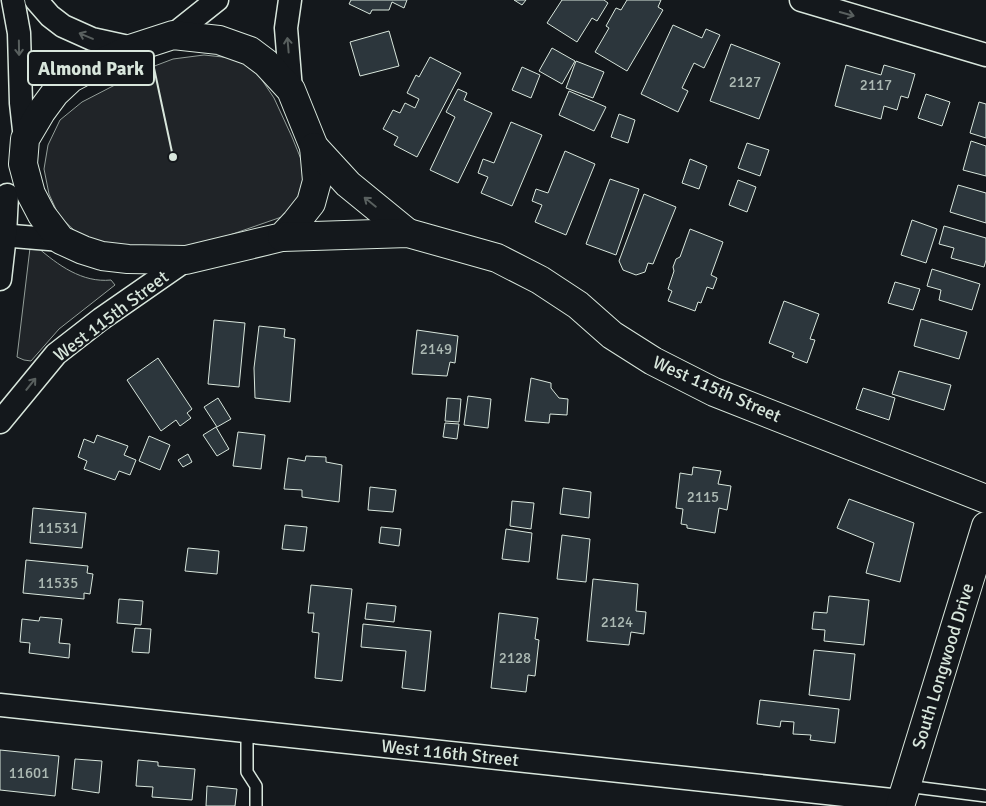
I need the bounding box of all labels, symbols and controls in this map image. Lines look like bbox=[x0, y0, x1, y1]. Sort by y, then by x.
one-way arrow bbox=[839, 10, 855, 20]
one-way arrow bbox=[79, 31, 94, 41]
one-way arrow bbox=[283, 37, 292, 53]
one-way arrow bbox=[14, 40, 24, 56]
callout: Almond Park bbox=[28, 51, 154, 85]
text: Almond Park bbox=[38, 57, 144, 81]
house number: 2127 bbox=[729, 73, 761, 91]
house number: 2117 bbox=[860, 76, 892, 94]
one-way arrow bbox=[364, 197, 377, 208]
street label: West 115th Street bbox=[49, 266, 173, 366]
house number: 2149 bbox=[420, 340, 452, 358]
street label: West 115th Street bbox=[650, 351, 784, 427]
one-way arrow bbox=[25, 378, 37, 391]
house number: 2115 bbox=[687, 488, 719, 506]
house number: 11531 bbox=[38, 519, 78, 537]
house number: 11535 bbox=[38, 574, 78, 592]
street label: South Longwood Drive bbox=[907, 580, 979, 752]
house number: 2124 bbox=[601, 613, 633, 631]
house number: 2128 bbox=[499, 649, 531, 667]
street label: West 116th Street bbox=[380, 735, 520, 771]
house number: 11601 bbox=[9, 764, 49, 782]

